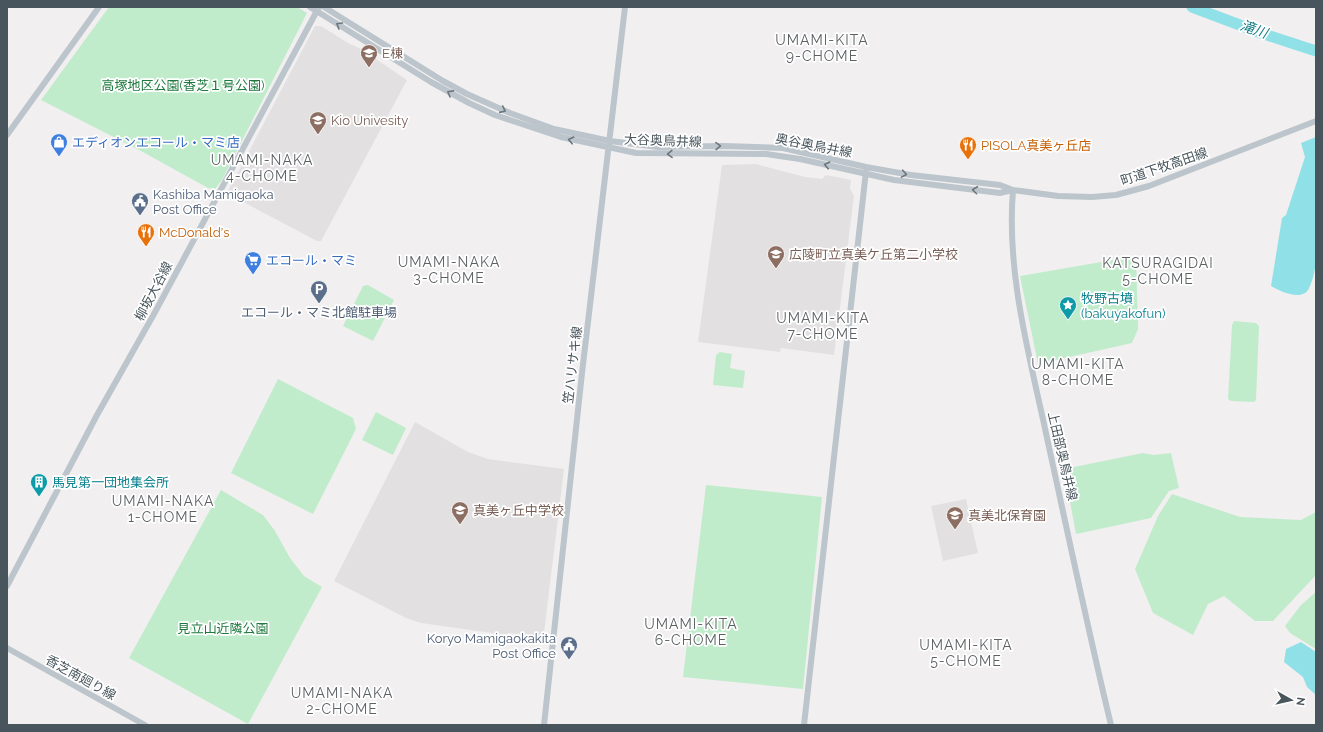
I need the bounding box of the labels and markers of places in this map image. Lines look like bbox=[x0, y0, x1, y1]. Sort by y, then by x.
school or university icon: E棟 bbox=[359, 43, 379, 68]
place label: E棟 bbox=[382, 46, 403, 61]
school or university icon: Kio Univesity bbox=[308, 110, 328, 135]
place label: Kio Univesity bbox=[331, 113, 408, 128]
shop icon: エディオンエコール・マミ店 bbox=[49, 132, 69, 157]
place label: エディオンエコール・マミ店 bbox=[72, 135, 240, 150]
restaurant icon: PISOLA真美ヶ丘店 bbox=[958, 135, 978, 160]
place label: PISOLA真美ヶ丘店 bbox=[981, 138, 1091, 153]
place label: Kashiba Mamigaoka Post Office bbox=[153, 187, 274, 217]
public building icon: Kashiba Mamigaoka Post Office bbox=[130, 191, 150, 216]
restaurant icon: McDonald's bbox=[136, 222, 156, 247]
place label: McDonald's bbox=[159, 225, 229, 240]
school or university icon: 広陵町立真美ケ丘第二小学校 bbox=[766, 244, 786, 269]
place label: 広陵町立真美ケ丘第二小学校 bbox=[789, 247, 958, 262]
supermarket icon: エコール・マミ bbox=[243, 250, 263, 275]
place label: エコール・マミ bbox=[266, 253, 357, 268]
parking icon: エコール・マミ北館駐車場 bbox=[309, 279, 329, 304]
place label: 牧野古墳 (bakuyakofun) bbox=[1081, 291, 1165, 321]
place icon: 牧野古墳 (bakuyakofun) bbox=[1058, 295, 1078, 320]
place label: エコール・マミ北館駐車場 bbox=[241, 305, 397, 320]
building icon: 馬見第一団地集会所 bbox=[29, 472, 49, 497]
place label: 馬見第一団地集会所 bbox=[52, 475, 169, 490]
school or university icon: 真美ヶ丘中学校 bbox=[450, 500, 470, 525]
place label: 真美ヶ丘中学校 bbox=[473, 503, 564, 518]
school or university icon: 真美北保育園 bbox=[945, 505, 965, 530]
place label: 真美北保育園 bbox=[968, 508, 1046, 523]
place label: Koryo Mamigaokakita Post Office bbox=[427, 631, 556, 661]
public building icon: Koryo Mamigaokakita Post Office bbox=[559, 635, 579, 660]

